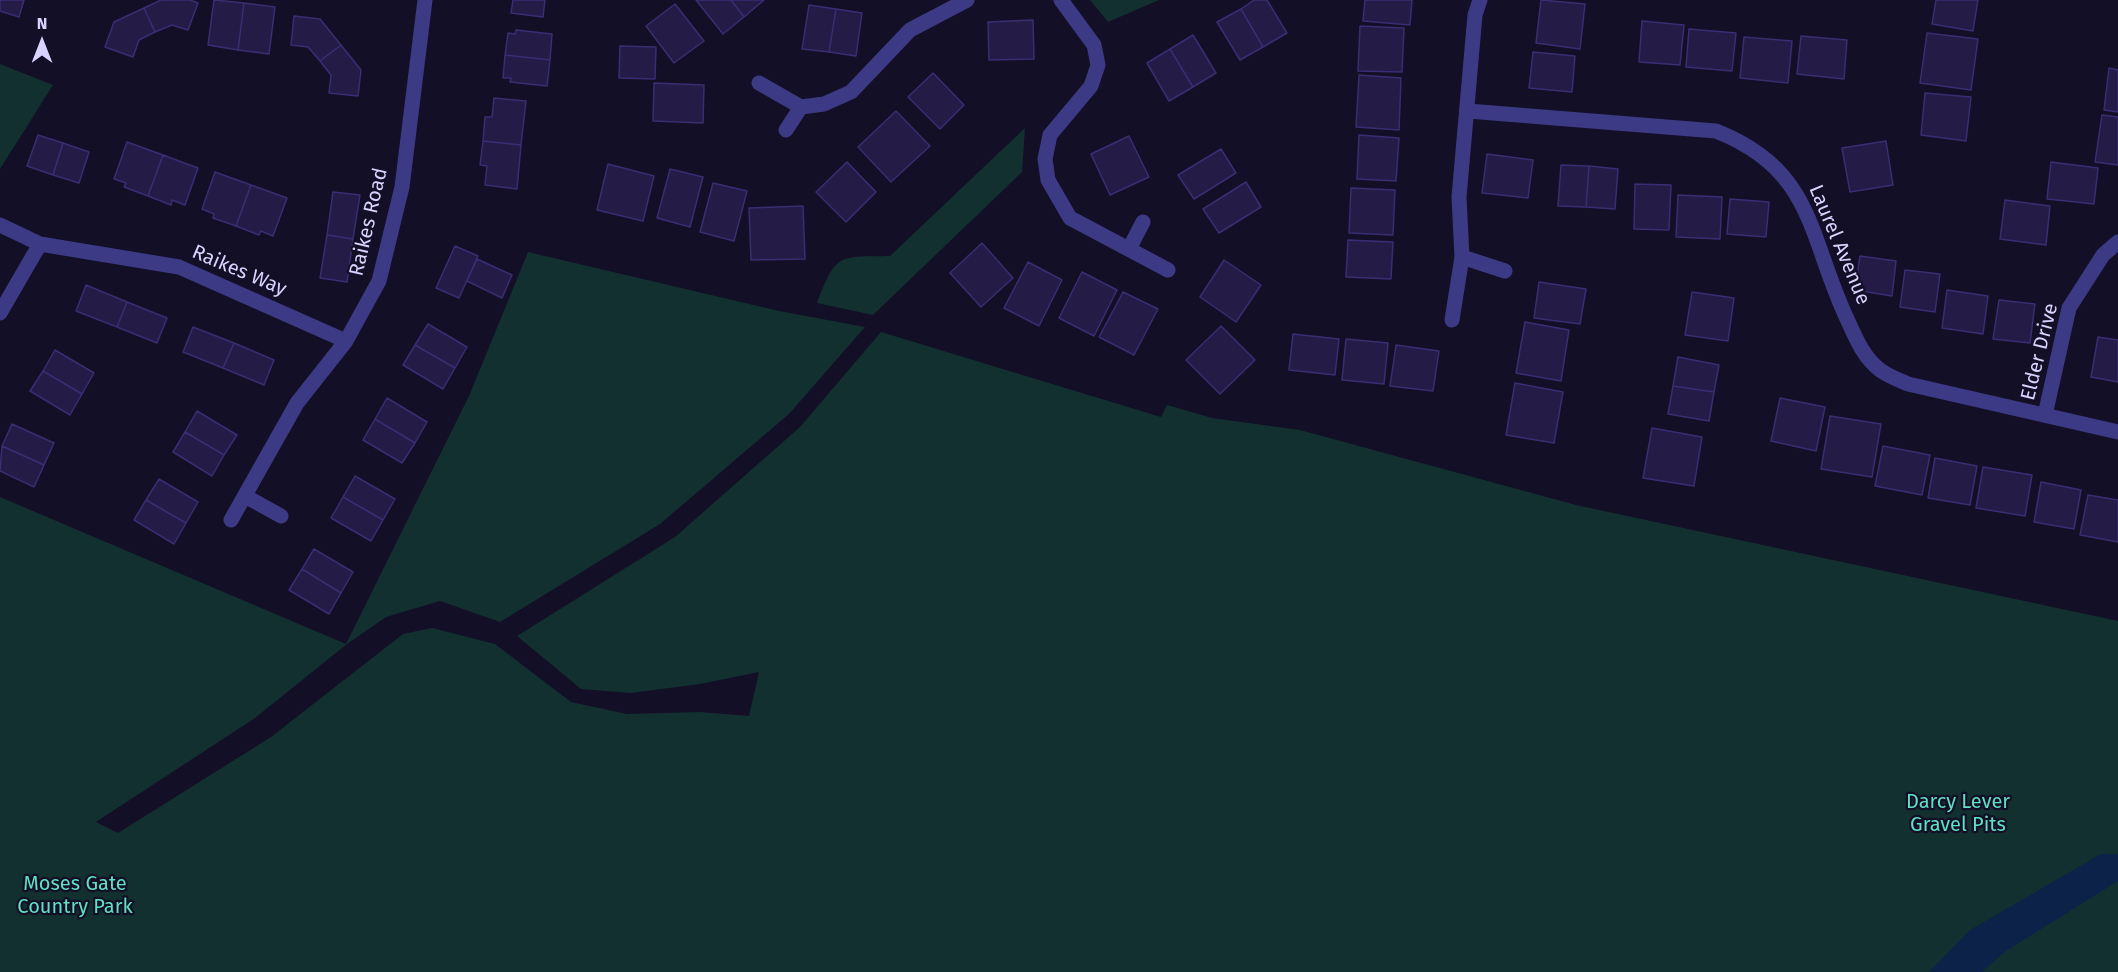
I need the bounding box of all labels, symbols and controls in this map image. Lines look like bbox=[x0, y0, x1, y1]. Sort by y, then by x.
north arrow bbox=[12, 12, 72, 72]
text: N bbox=[37, 14, 47, 33]
street label: Raikes Road bbox=[345, 166, 393, 278]
street label: Laurel Avenue bbox=[1803, 181, 1875, 309]
street label: Raikes Way bbox=[188, 240, 290, 302]
street label: Elder Drive bbox=[2016, 301, 2064, 403]
park label: Darcy Lever Gravel Pits bbox=[1906, 790, 2010, 837]
park label: Moses Gate Country Park bbox=[17, 872, 133, 919]

